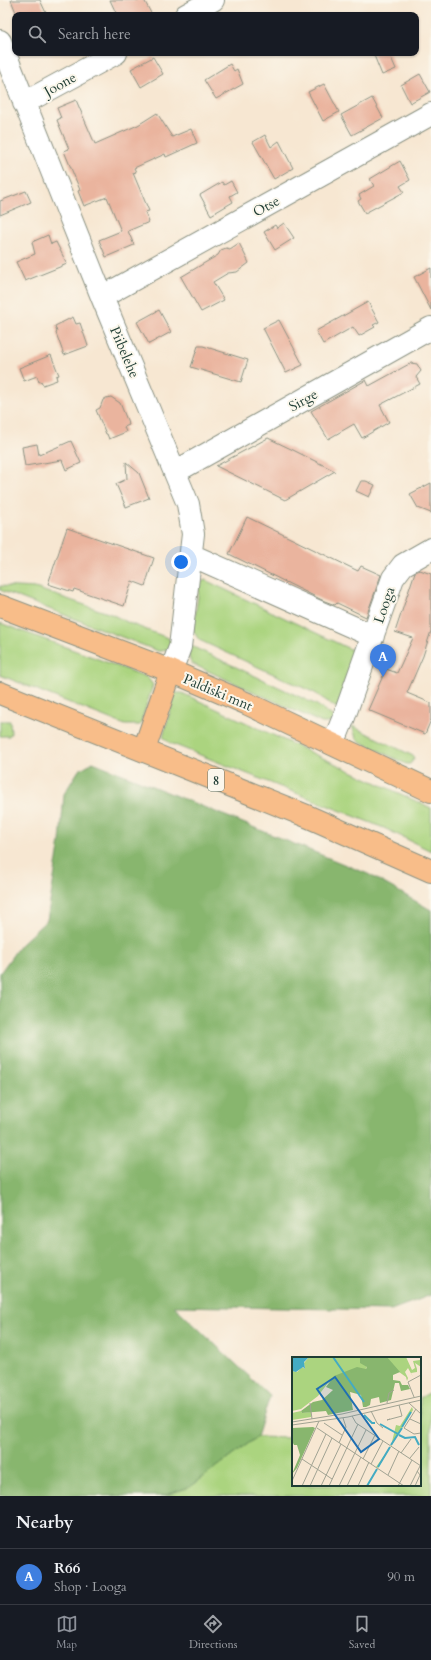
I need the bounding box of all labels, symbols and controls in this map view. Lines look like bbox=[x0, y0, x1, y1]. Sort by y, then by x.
search box bbox=[12, 12, 419, 56]
icon: search bbox=[26, 23, 48, 45]
text: Search here bbox=[58, 24, 131, 44]
street label: Joone bbox=[39, 68, 80, 102]
street label: Otse bbox=[250, 191, 283, 221]
street label: Piibelehe bbox=[105, 324, 144, 381]
street label: Sirge bbox=[285, 385, 321, 416]
your location bbox=[171, 552, 191, 572]
street label: Looga bbox=[369, 584, 400, 626]
pin: A bbox=[370, 644, 396, 677]
street label: Paldiski mnt bbox=[180, 669, 256, 716]
road number: 8 bbox=[208, 769, 224, 791]
inset map bbox=[292, 1357, 421, 1486]
text: Nearby bbox=[16, 1511, 73, 1534]
text: R66 bbox=[54, 1558, 80, 1578]
text: A bbox=[24, 1568, 34, 1586]
text: 90 m bbox=[387, 1568, 415, 1586]
text: Shop · Looga bbox=[54, 1578, 127, 1596]
tab: Map bbox=[56, 1613, 78, 1652]
tab: Directions bbox=[189, 1613, 237, 1652]
tab: Saved bbox=[349, 1613, 375, 1652]

